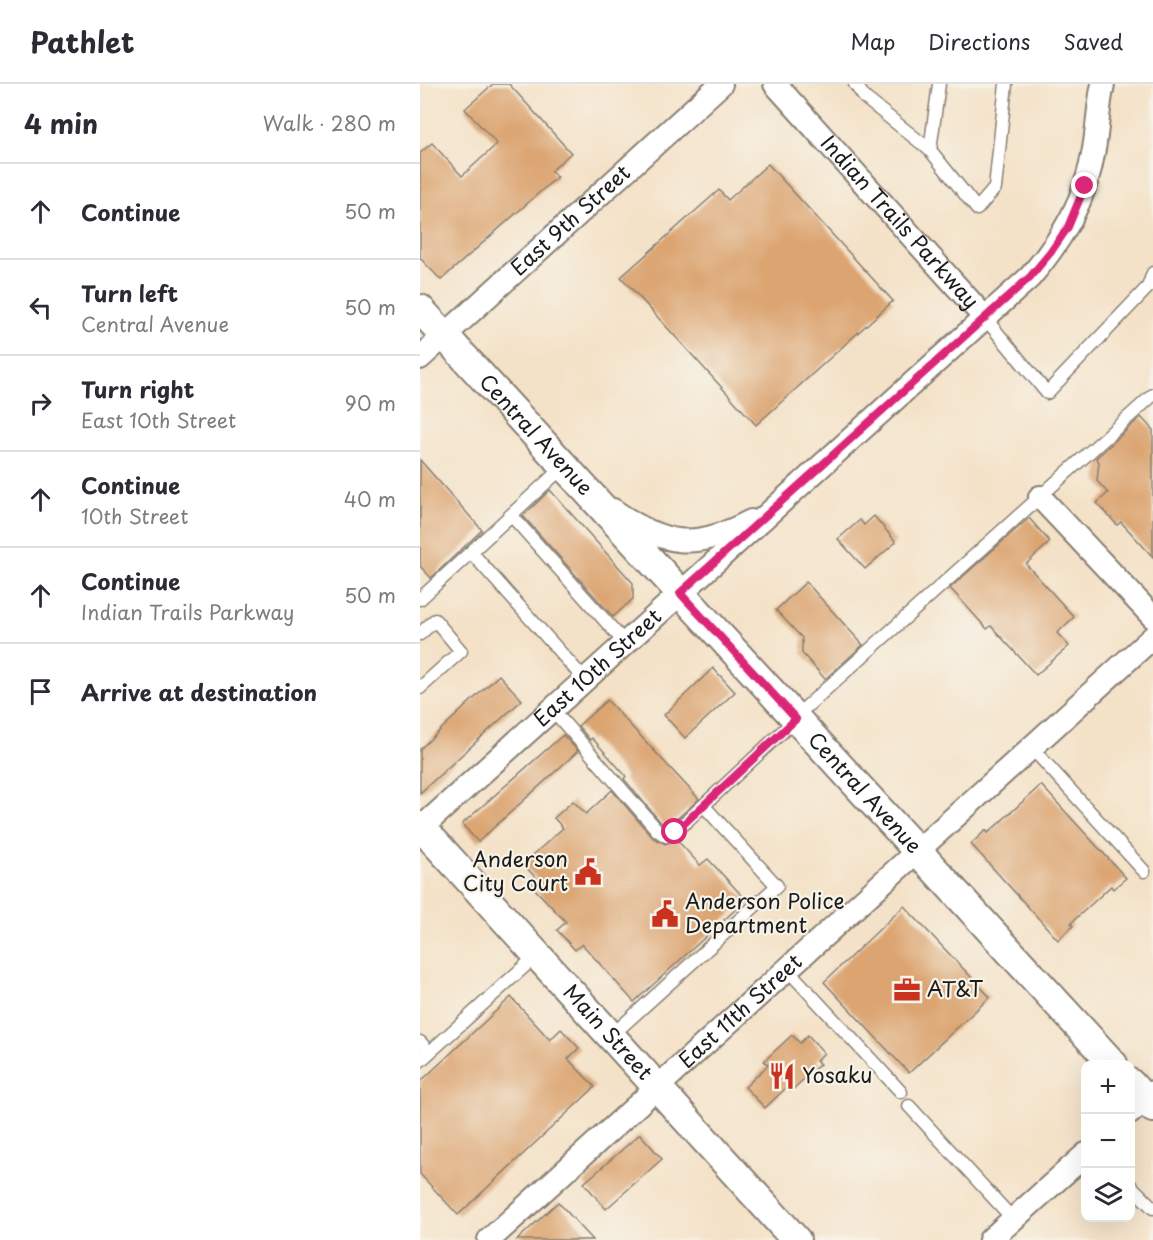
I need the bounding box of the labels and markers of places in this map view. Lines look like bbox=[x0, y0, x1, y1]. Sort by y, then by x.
place label: Anderson City Court bbox=[463, 842, 568, 898]
public building icon: Anderson City Court bbox=[573, 857, 603, 887]
place label: Anderson Police Department bbox=[685, 884, 845, 940]
public building icon: Anderson Police Department bbox=[650, 899, 680, 929]
place label: AT&T bbox=[927, 972, 984, 1004]
office icon: AT&T bbox=[892, 975, 922, 1005]
place label: Yosaku bbox=[802, 1058, 872, 1090]
restaurant icon: Yosaku bbox=[767, 1061, 797, 1091]

